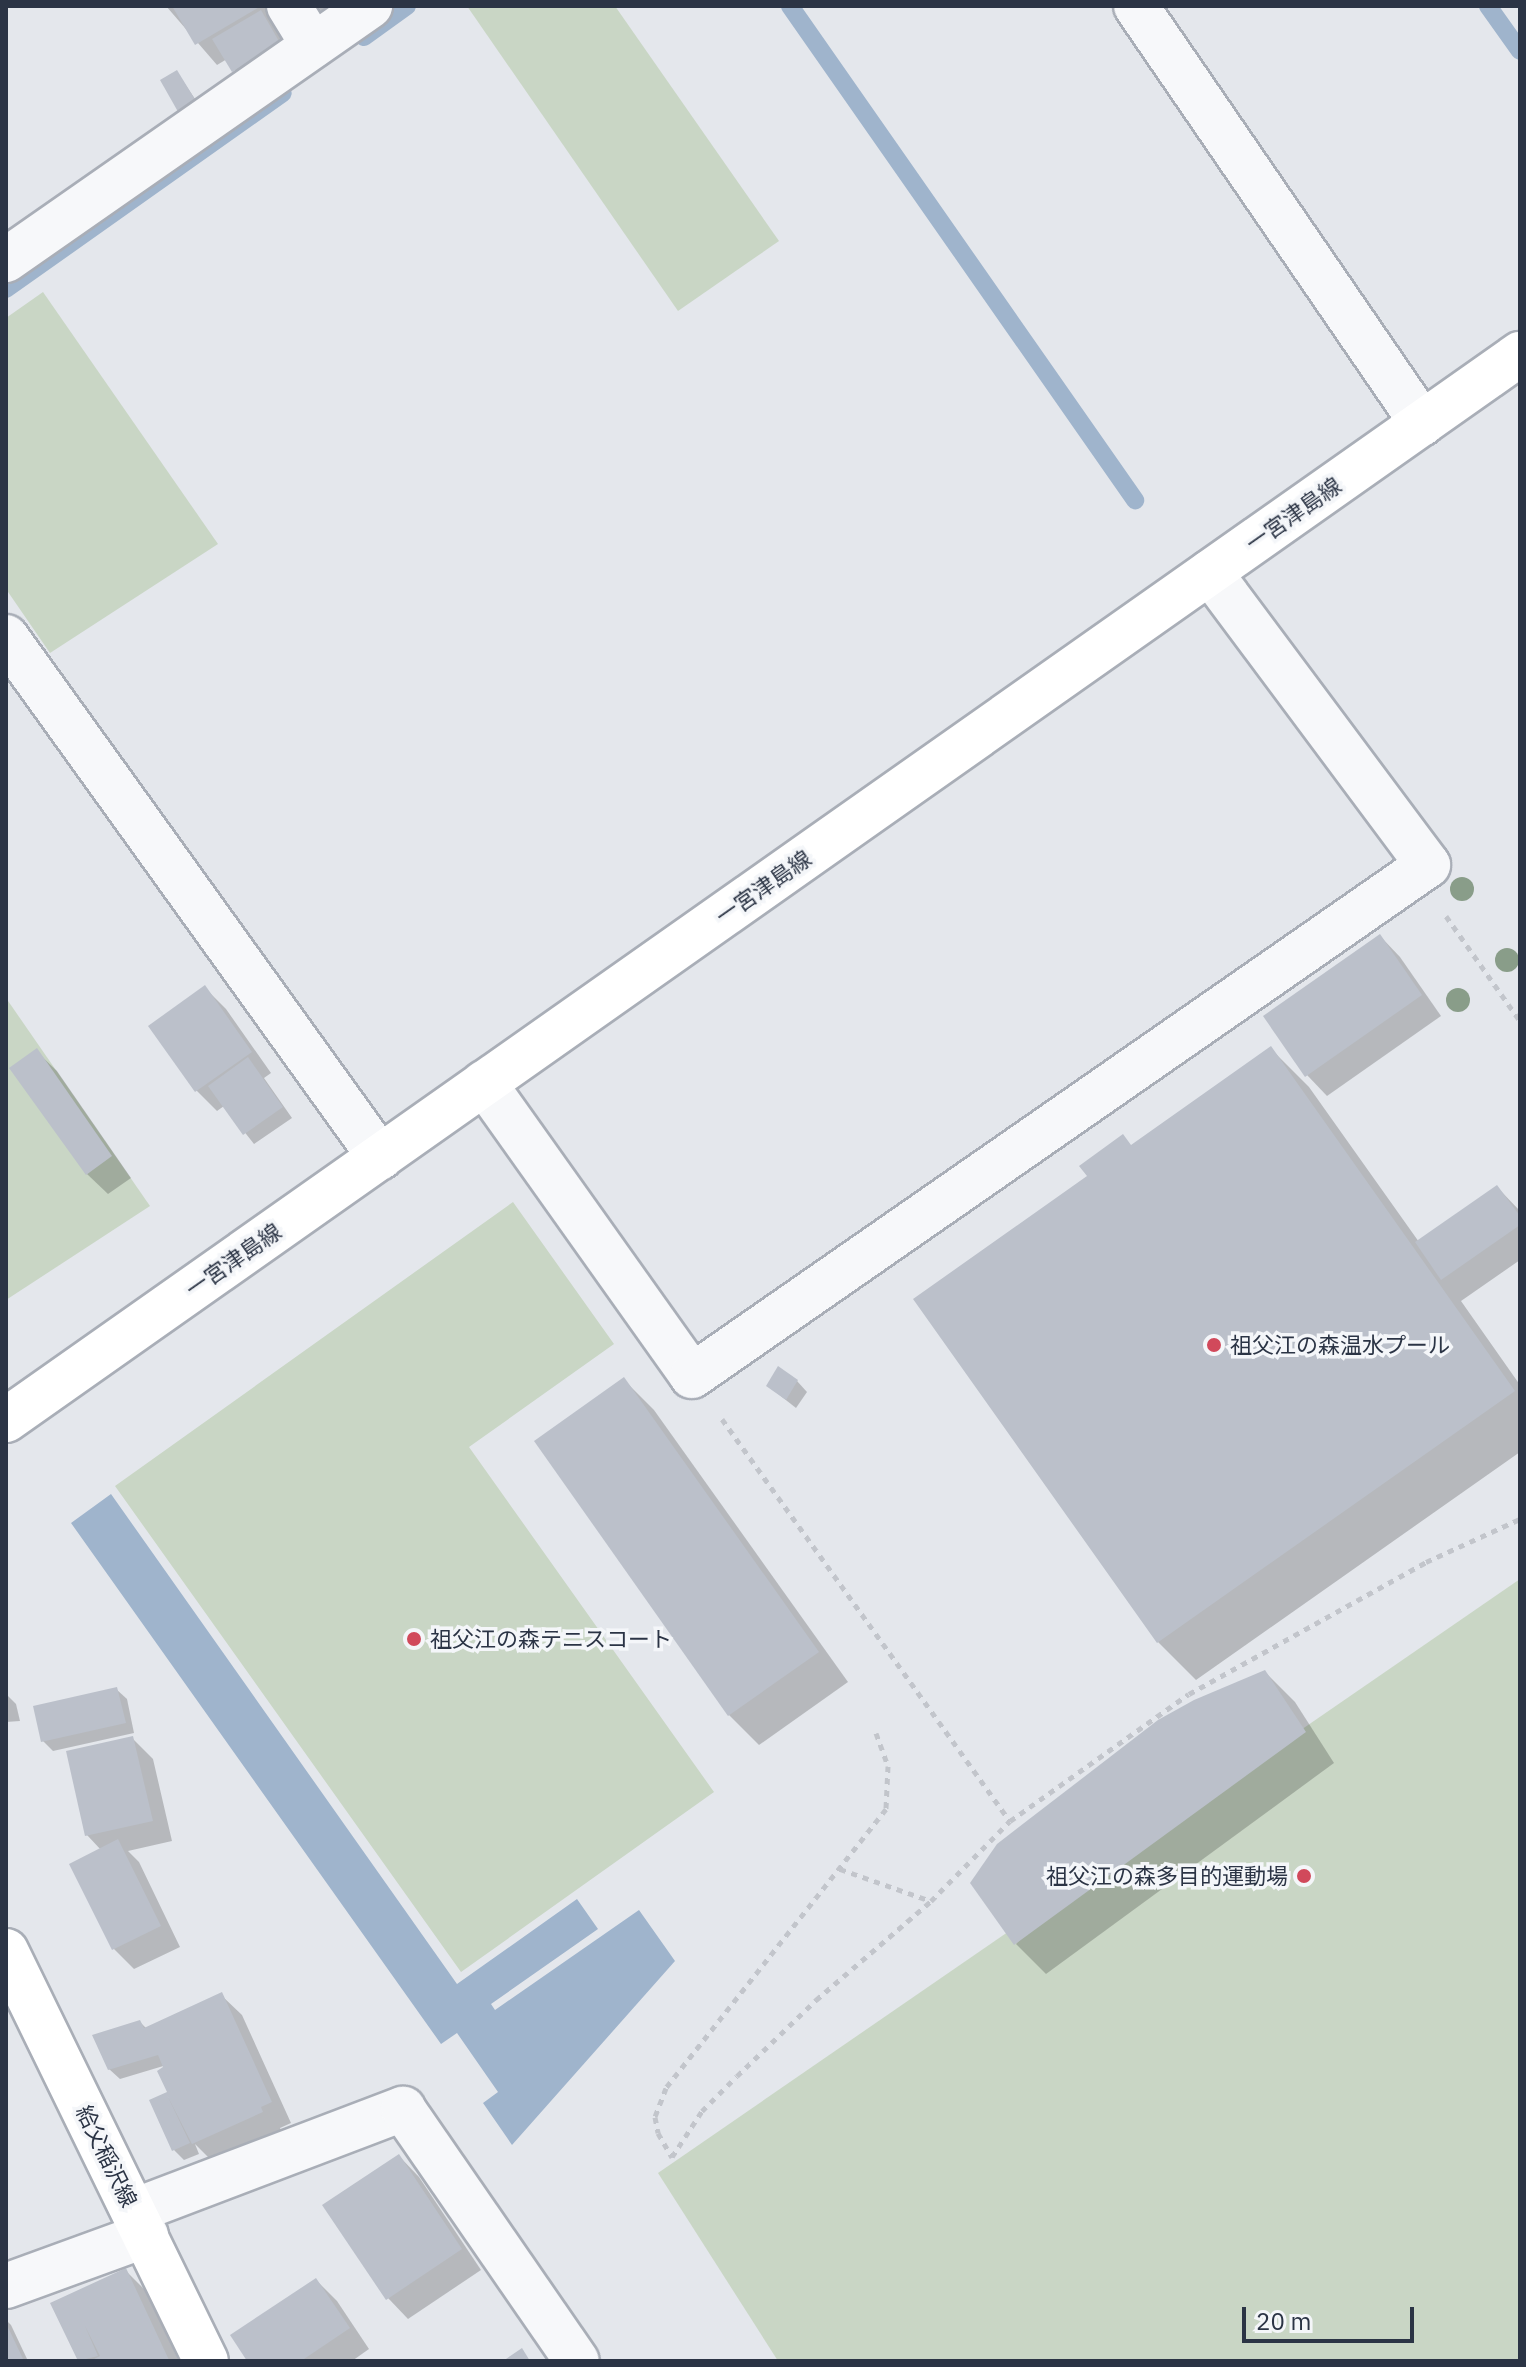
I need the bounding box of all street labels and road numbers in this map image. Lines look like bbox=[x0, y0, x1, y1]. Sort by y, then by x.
street label: 一宮津島線 bbox=[1240, 472, 1346, 556]
street label: 一宮津島線 bbox=[710, 845, 816, 929]
street label: 一宮津島線 bbox=[180, 1218, 286, 1302]
street label: 給父稲沢線 bbox=[71, 2101, 143, 2211]

